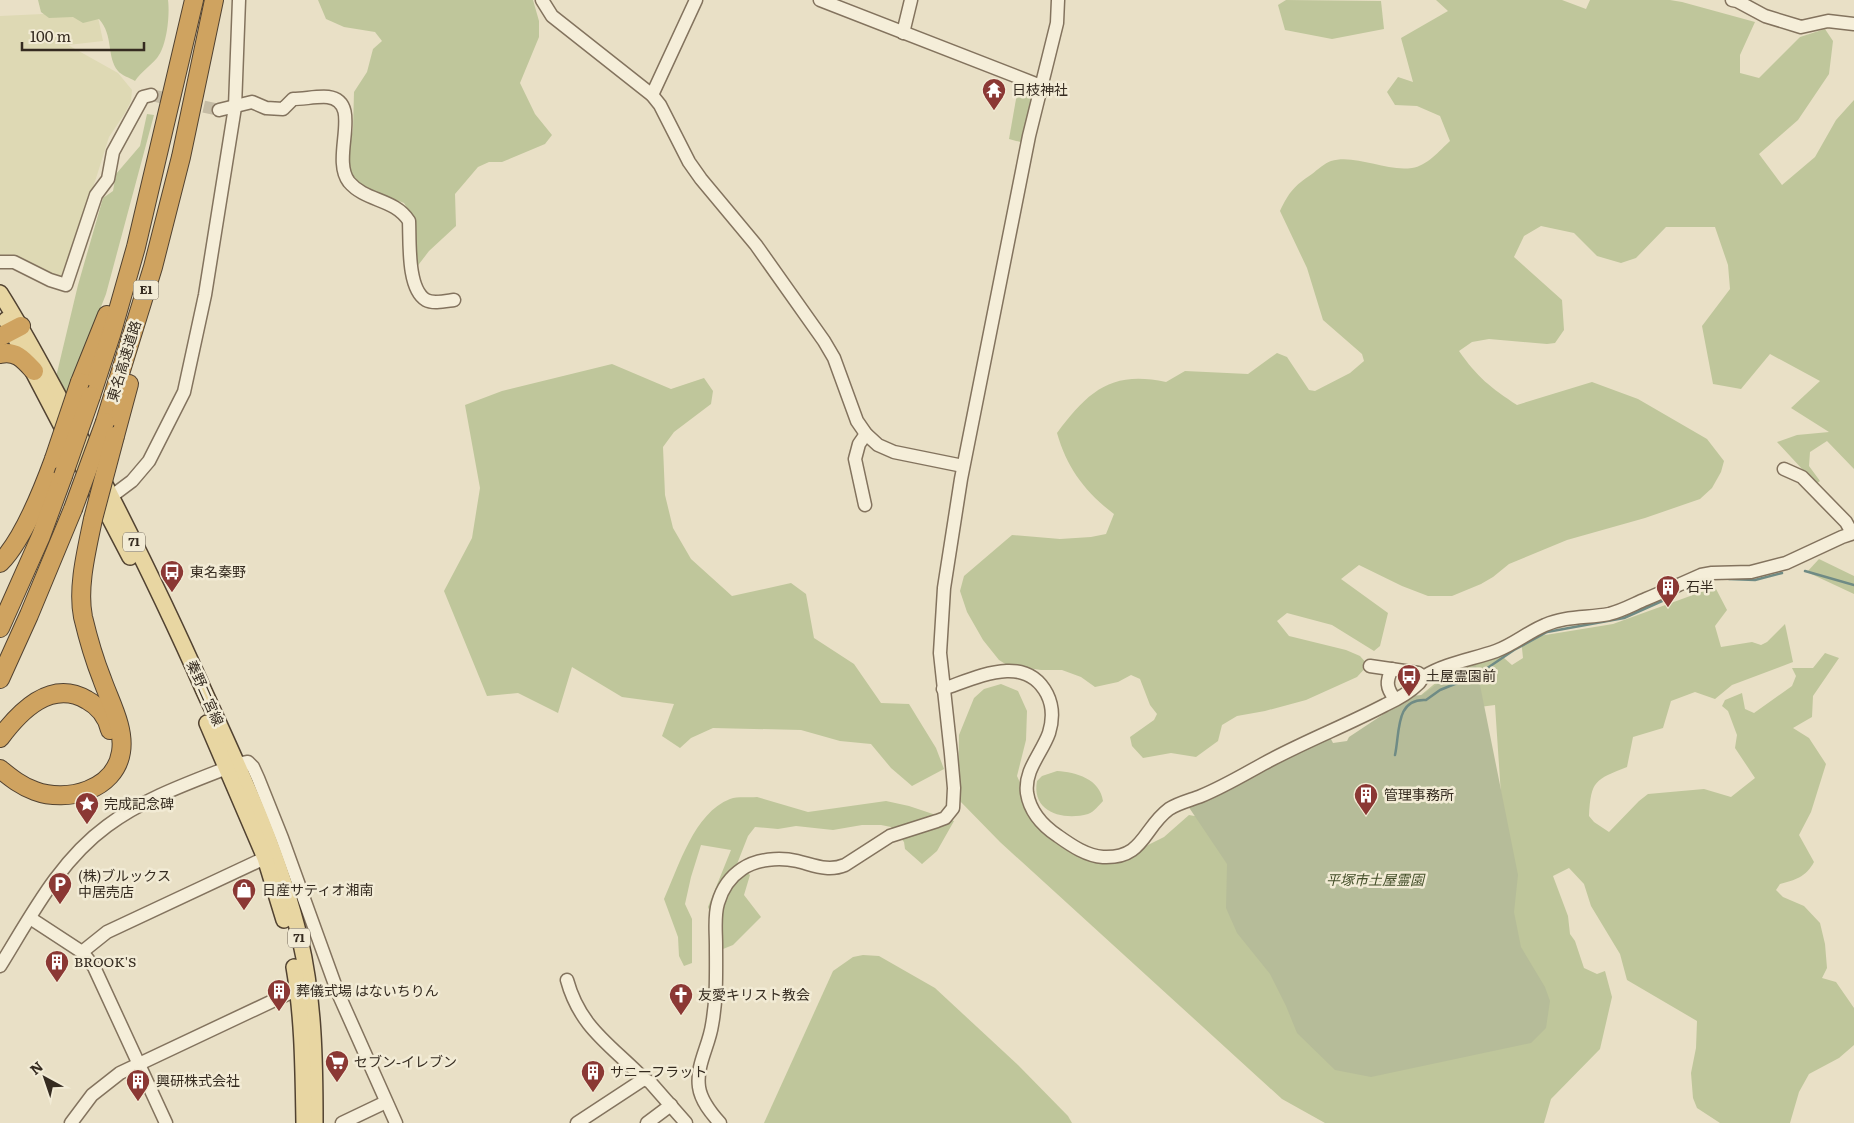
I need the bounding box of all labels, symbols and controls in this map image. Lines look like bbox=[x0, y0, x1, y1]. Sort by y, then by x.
scale bar bbox=[22, 20, 145, 52]
text: 100 m bbox=[30, 24, 71, 47]
temple icon: 日枝神社 bbox=[981, 77, 1007, 111]
place label: 日枝神社 bbox=[1012, 79, 1068, 99]
road number: E1 bbox=[134, 280, 158, 300]
street label: 東名高速道路 bbox=[101, 318, 145, 404]
road number: 71 bbox=[123, 532, 145, 552]
bus stop icon: 東名秦野 bbox=[159, 559, 185, 593]
place label: 東名秦野 bbox=[190, 561, 246, 581]
building icon: 石半 bbox=[1655, 574, 1681, 608]
place label: 石半 bbox=[1686, 576, 1714, 596]
street label: 秦野二宮線 bbox=[183, 657, 229, 729]
bus stop icon: 土屋霊園前 bbox=[1396, 663, 1422, 697]
place label: 土屋霊園前 bbox=[1426, 665, 1496, 685]
building icon: 管理事務所 bbox=[1353, 782, 1379, 816]
place label: 管理事務所 bbox=[1384, 784, 1454, 804]
place icon: 完成記念碑 bbox=[74, 791, 100, 825]
place label: 完成記念碑 bbox=[104, 793, 174, 813]
place label: (株)ブルックス 中居売店 bbox=[78, 865, 171, 901]
park label: 平塚市土屋霊園 bbox=[1326, 869, 1426, 889]
parking icon: (株)ブルックス 中居売店 bbox=[47, 871, 73, 905]
shop icon: 日産サティオ湘南 bbox=[231, 877, 257, 911]
place label: 日産サティオ湘南 bbox=[262, 879, 373, 899]
road number: 71 bbox=[288, 928, 310, 948]
building icon: BROOK'S bbox=[44, 949, 70, 983]
place label: BROOK'S bbox=[74, 951, 136, 971]
building icon: 葬儀式場 はないちりん bbox=[266, 978, 292, 1012]
place label: 葬儀式場 はないちりん bbox=[296, 980, 439, 1000]
church icon: 友愛キリスト教会 bbox=[668, 982, 694, 1016]
place label: 友愛キリスト教会 bbox=[698, 984, 810, 1004]
supermarket icon: セブン-イレブン bbox=[324, 1049, 350, 1083]
place label: セブン-イレブン bbox=[354, 1051, 457, 1071]
north arrow bbox=[20, 1053, 70, 1103]
text: N bbox=[25, 1056, 47, 1079]
building icon: サニーフラット bbox=[580, 1059, 606, 1093]
place label: サニーフラット bbox=[610, 1061, 707, 1081]
building icon: 興研株式会社 bbox=[125, 1068, 151, 1102]
place label: 興研株式会社 bbox=[156, 1070, 240, 1090]

